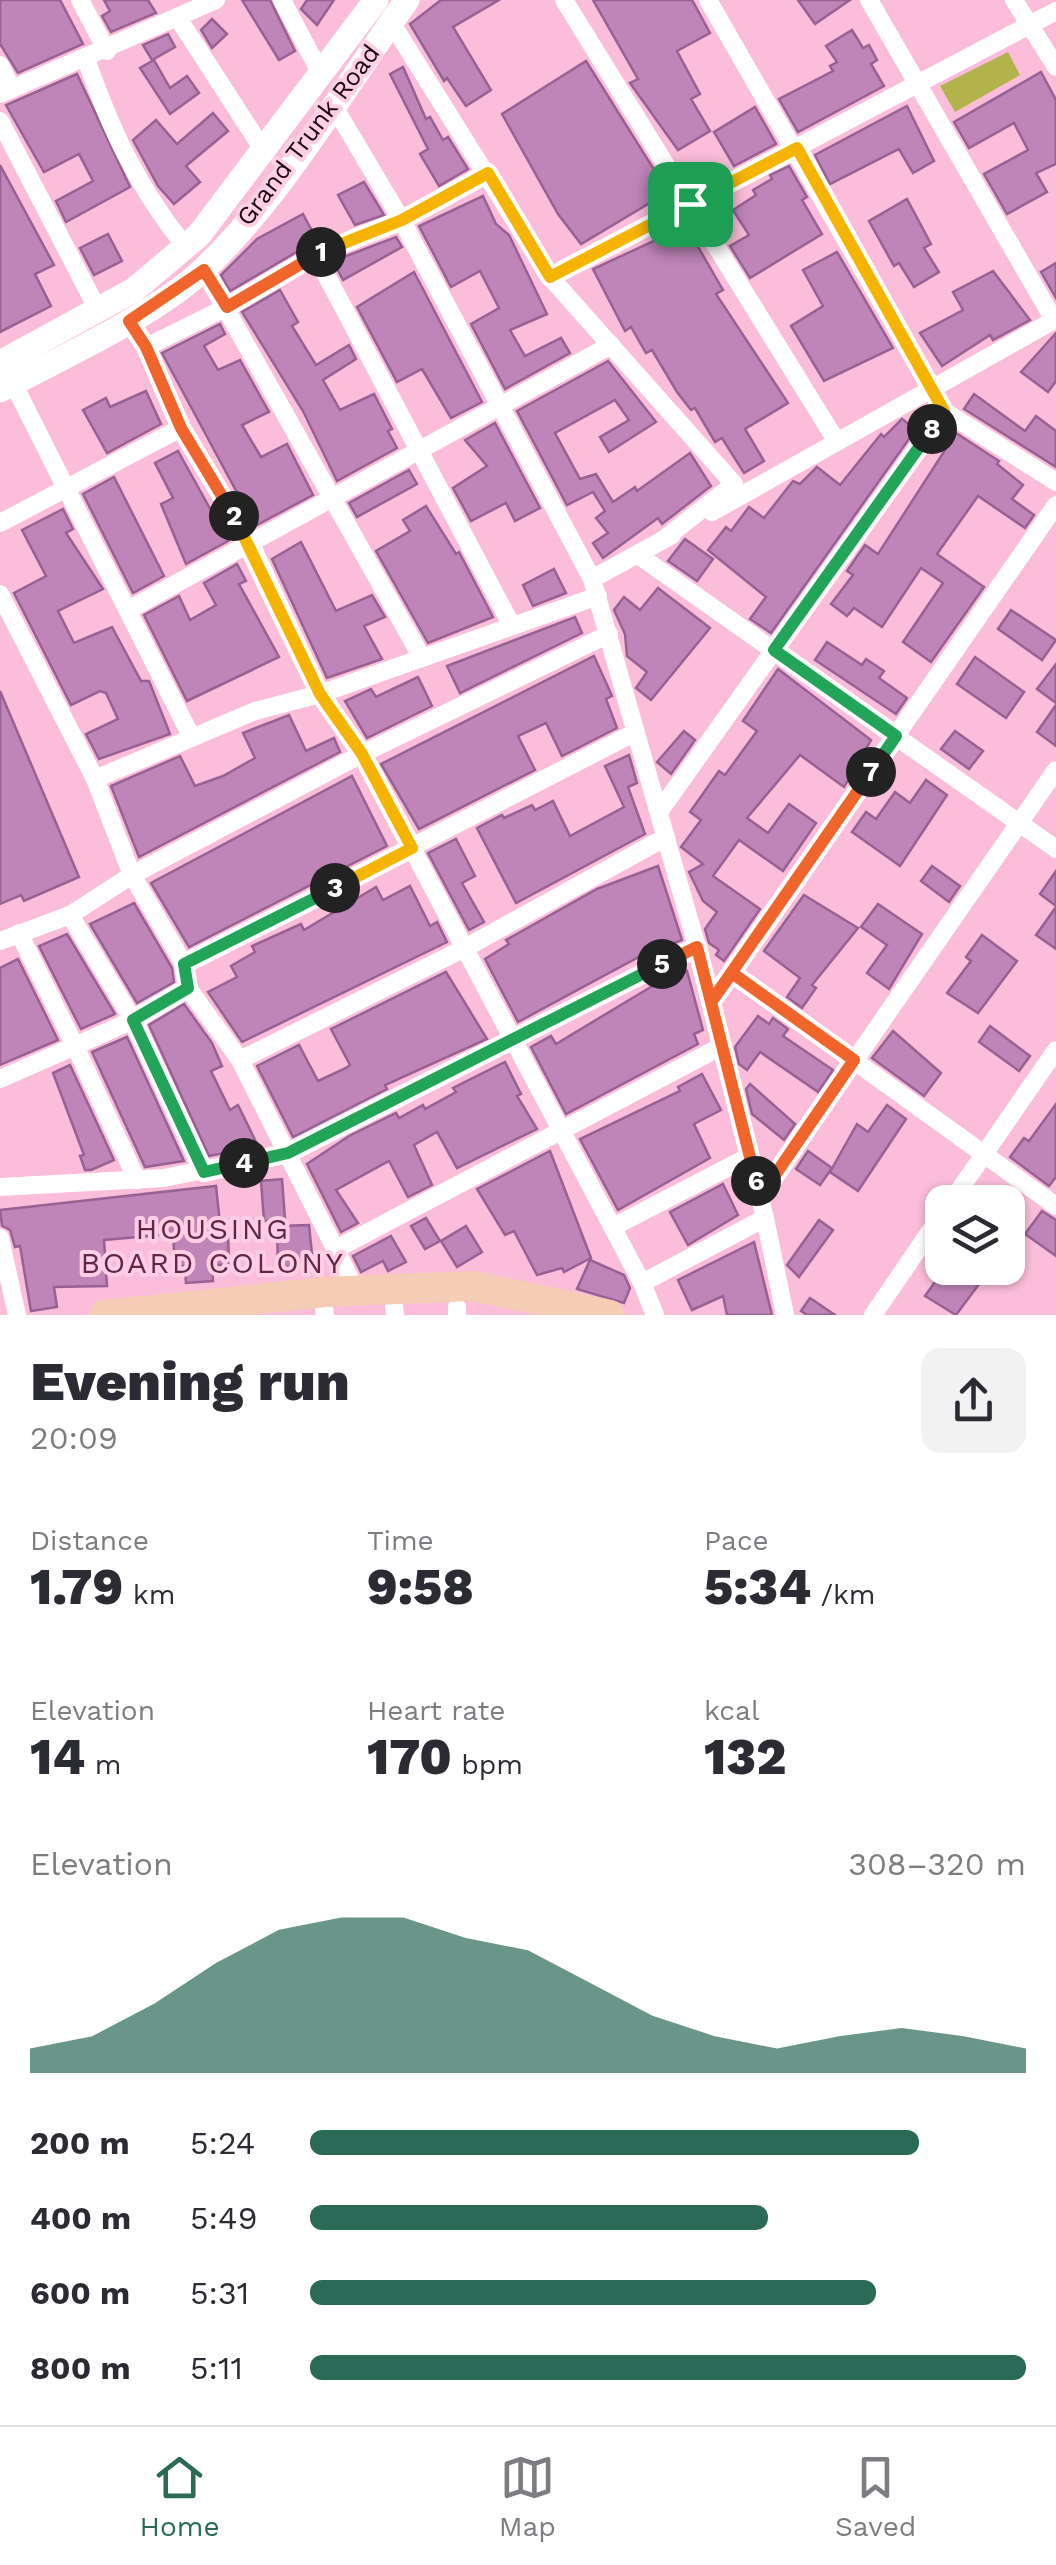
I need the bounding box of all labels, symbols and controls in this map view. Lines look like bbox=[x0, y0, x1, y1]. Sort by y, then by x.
street label: Grand Trunk Road bbox=[231, 39, 385, 231]
pin bbox=[648, 162, 733, 247]
icon: arrive bbox=[663, 177, 718, 232]
pin: 1 bbox=[296, 227, 346, 277]
text: 1 bbox=[315, 235, 327, 268]
pin: 8 bbox=[907, 404, 957, 454]
text: 8 bbox=[923, 412, 941, 445]
pin: 2 bbox=[209, 491, 259, 541]
text: 2 bbox=[226, 499, 242, 532]
pin: 7 bbox=[846, 747, 896, 797]
text: 7 bbox=[862, 755, 880, 788]
pin: 3 bbox=[310, 863, 360, 913]
text: 3 bbox=[327, 871, 343, 904]
pin: 5 bbox=[637, 939, 687, 989]
text: 5 bbox=[654, 947, 670, 980]
pin: 4 bbox=[219, 1138, 269, 1188]
text: 4 bbox=[235, 1146, 253, 1179]
pin: 6 bbox=[731, 1156, 781, 1206]
text: 6 bbox=[747, 1164, 765, 1197]
map controls bbox=[925, 1185, 1025, 1285]
button: layers bbox=[925, 1185, 1025, 1285]
district label: HOUSING BOARD COLONY bbox=[81, 1211, 345, 1280]
button: share bbox=[921, 1348, 1026, 1453]
text: Evening run bbox=[30, 1349, 350, 1413]
text: 20:09 bbox=[30, 1419, 118, 1457]
text: Distance bbox=[30, 1524, 149, 1557]
text: Time bbox=[367, 1524, 434, 1557]
text: Pace bbox=[704, 1524, 769, 1557]
text: 1.79 bbox=[30, 1557, 123, 1616]
text: 9:58 bbox=[367, 1557, 474, 1616]
text: 5:34 bbox=[704, 1557, 811, 1616]
text: km bbox=[123, 1578, 175, 1611]
text: /km bbox=[811, 1578, 876, 1611]
text: Elevation bbox=[30, 1694, 155, 1727]
text: Heart rate bbox=[367, 1694, 505, 1727]
text: kcal bbox=[704, 1694, 759, 1727]
text: 14 bbox=[30, 1727, 85, 1786]
text: 170 bbox=[367, 1727, 452, 1786]
text: 132 bbox=[704, 1727, 786, 1786]
text: m bbox=[85, 1748, 121, 1781]
text: bpm bbox=[452, 1748, 523, 1781]
text: Elevation bbox=[30, 1845, 173, 1883]
text: 308–320 m bbox=[848, 1845, 1026, 1883]
text: 200 m bbox=[30, 2124, 130, 2162]
text: 5:24 bbox=[190, 2124, 255, 2162]
text: 400 m bbox=[30, 2199, 131, 2237]
text: 5:49 bbox=[190, 2199, 257, 2237]
text: 600 m bbox=[30, 2274, 130, 2312]
text: 5:31 bbox=[190, 2274, 249, 2312]
text: 800 m bbox=[30, 2349, 131, 2387]
text: 5:11 bbox=[190, 2349, 243, 2387]
tab: Home bbox=[140, 2450, 220, 2543]
tab: Map bbox=[499, 2450, 556, 2543]
tab: Saved bbox=[835, 2450, 916, 2543]

